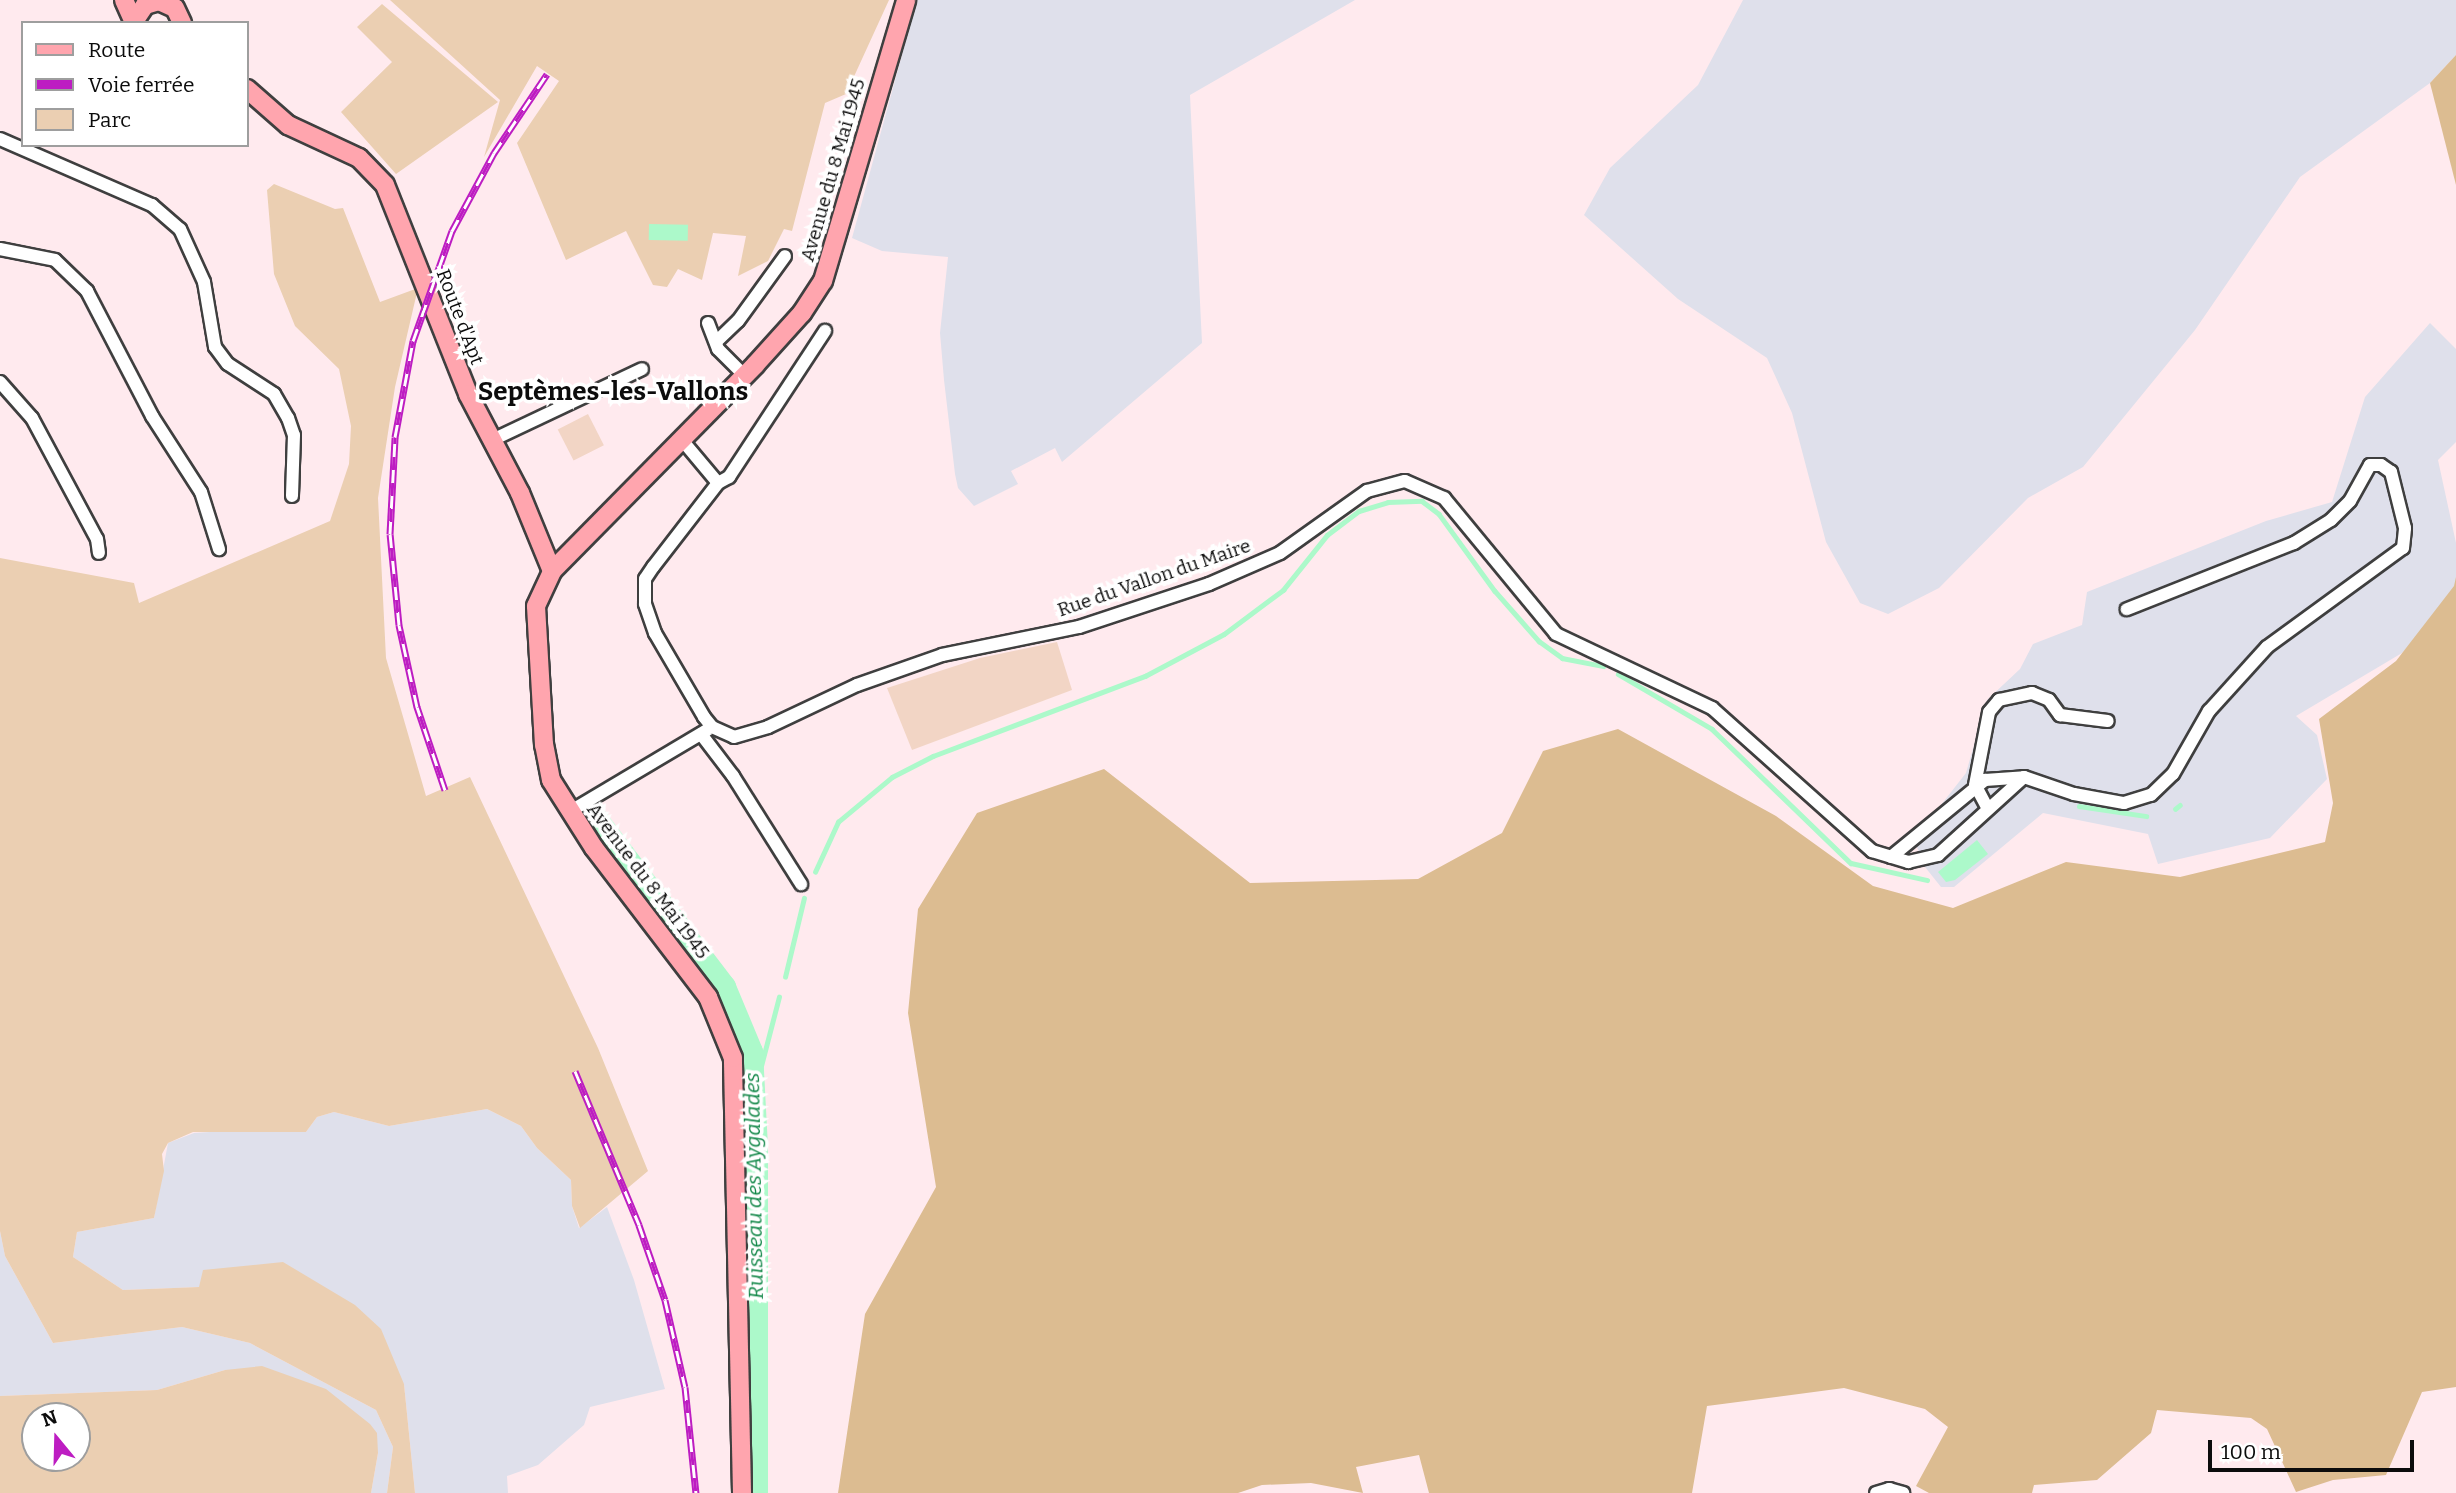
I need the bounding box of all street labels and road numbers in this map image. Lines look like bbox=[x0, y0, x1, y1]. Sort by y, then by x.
street label: Avenue du 8 Mai 1945 bbox=[796, 76, 870, 264]
street label: Route d'Apt bbox=[431, 266, 489, 368]
street label: Rue du Vallon du Maire bbox=[1055, 534, 1253, 622]
street label: Avenue du 8 Mai 1945 bbox=[582, 799, 714, 963]

